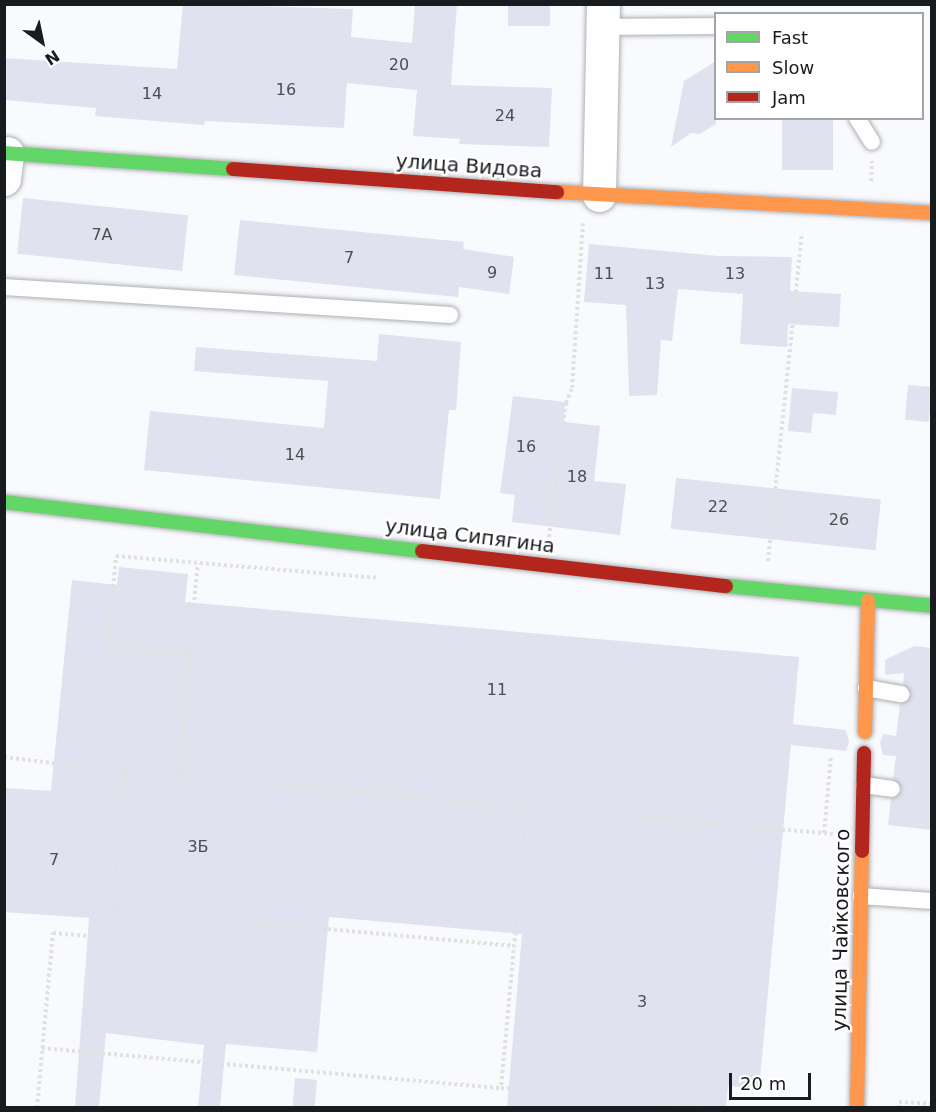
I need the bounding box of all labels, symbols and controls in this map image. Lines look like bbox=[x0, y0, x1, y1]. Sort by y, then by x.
north arrow bbox=[12, 12, 72, 72]
legend bbox=[714, 12, 924, 120]
text: Fast bbox=[772, 27, 808, 48]
text: N bbox=[41, 46, 63, 69]
house number: 20 bbox=[389, 55, 409, 75]
text: Slow bbox=[772, 57, 814, 78]
house number: 16 bbox=[276, 80, 296, 100]
house number: 14 bbox=[142, 84, 162, 104]
text: Jam bbox=[772, 87, 806, 108]
house number: 24 bbox=[495, 106, 515, 126]
street label: улица Видова bbox=[395, 149, 543, 183]
house number: 7А bbox=[91, 225, 113, 245]
house number: 7 bbox=[344, 248, 354, 268]
house number: 9 bbox=[487, 263, 497, 283]
house number: 11 bbox=[594, 264, 614, 284]
house number: 13 bbox=[725, 264, 745, 284]
house number: 13 bbox=[645, 274, 665, 294]
house number: 16 bbox=[516, 437, 536, 457]
house number: 14 bbox=[285, 445, 305, 465]
house number: 18 bbox=[567, 467, 587, 487]
house number: 22 bbox=[708, 497, 728, 517]
house number: 26 bbox=[829, 510, 849, 530]
street label: улица Сипягина bbox=[384, 514, 556, 558]
house number: 11 bbox=[487, 680, 507, 700]
street label: улица Чайковского bbox=[827, 828, 855, 1032]
house number: 3Б bbox=[187, 837, 209, 857]
house number: 7 bbox=[49, 850, 59, 870]
house number: 3 bbox=[637, 992, 647, 1012]
scale bar bbox=[732, 1061, 814, 1099]
text: 20 m bbox=[740, 1073, 786, 1094]

